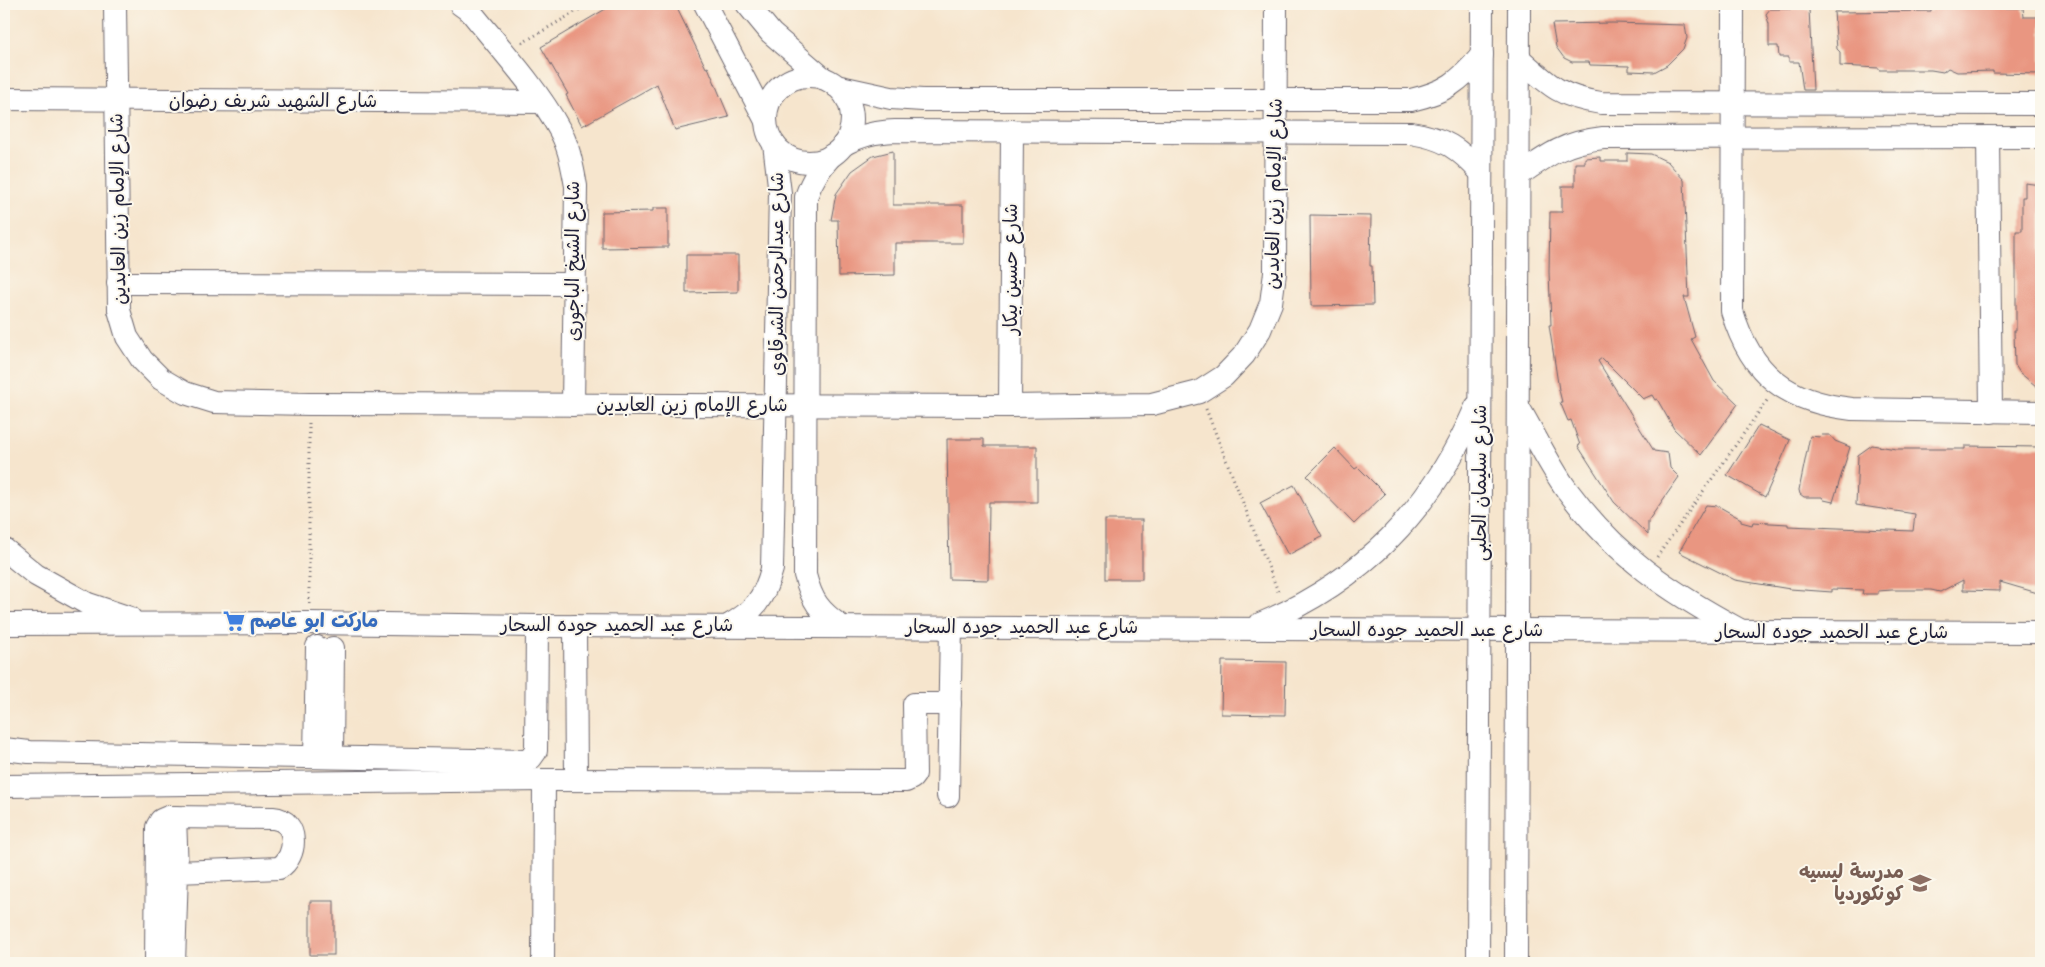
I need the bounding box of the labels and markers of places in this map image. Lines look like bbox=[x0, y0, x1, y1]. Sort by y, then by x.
supermarket icon: ماركت ابو عاصم bbox=[221, 608, 247, 634]
place label: ماركت ابو عاصم bbox=[250, 610, 378, 635]
place label: مدرسة ليسيه كونكورديا bbox=[1799, 861, 1904, 906]
school or university icon: مدرسة ليسيه كونكورديا bbox=[1907, 870, 1933, 896]

